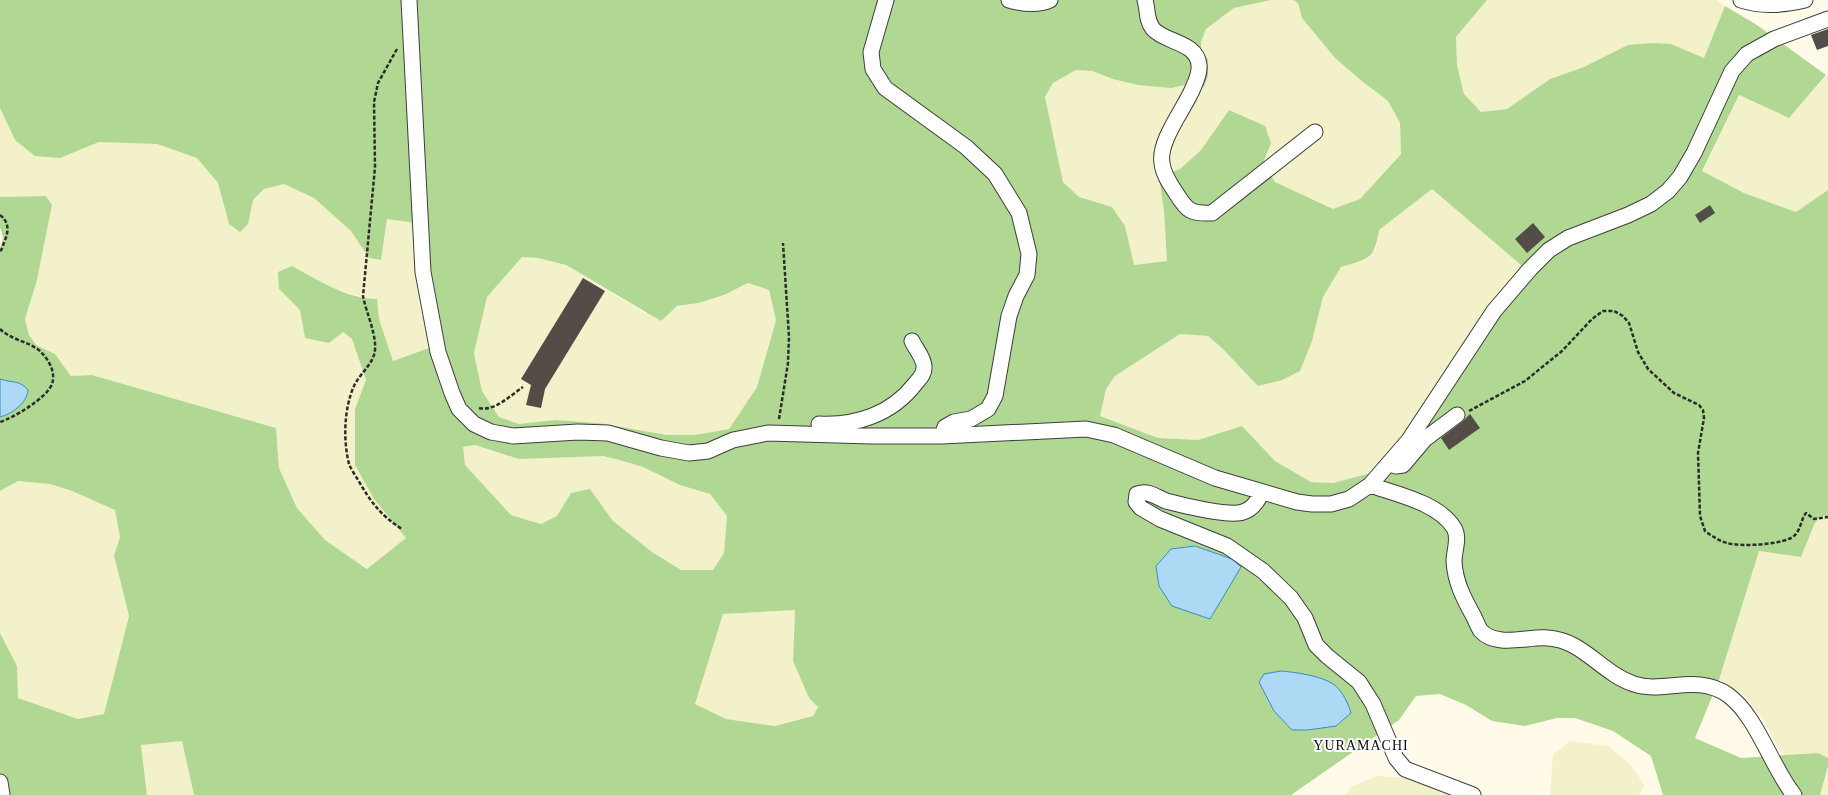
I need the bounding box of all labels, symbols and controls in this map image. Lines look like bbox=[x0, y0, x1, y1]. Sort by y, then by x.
district label: YURAMACHI bbox=[1313, 738, 1409, 753]

